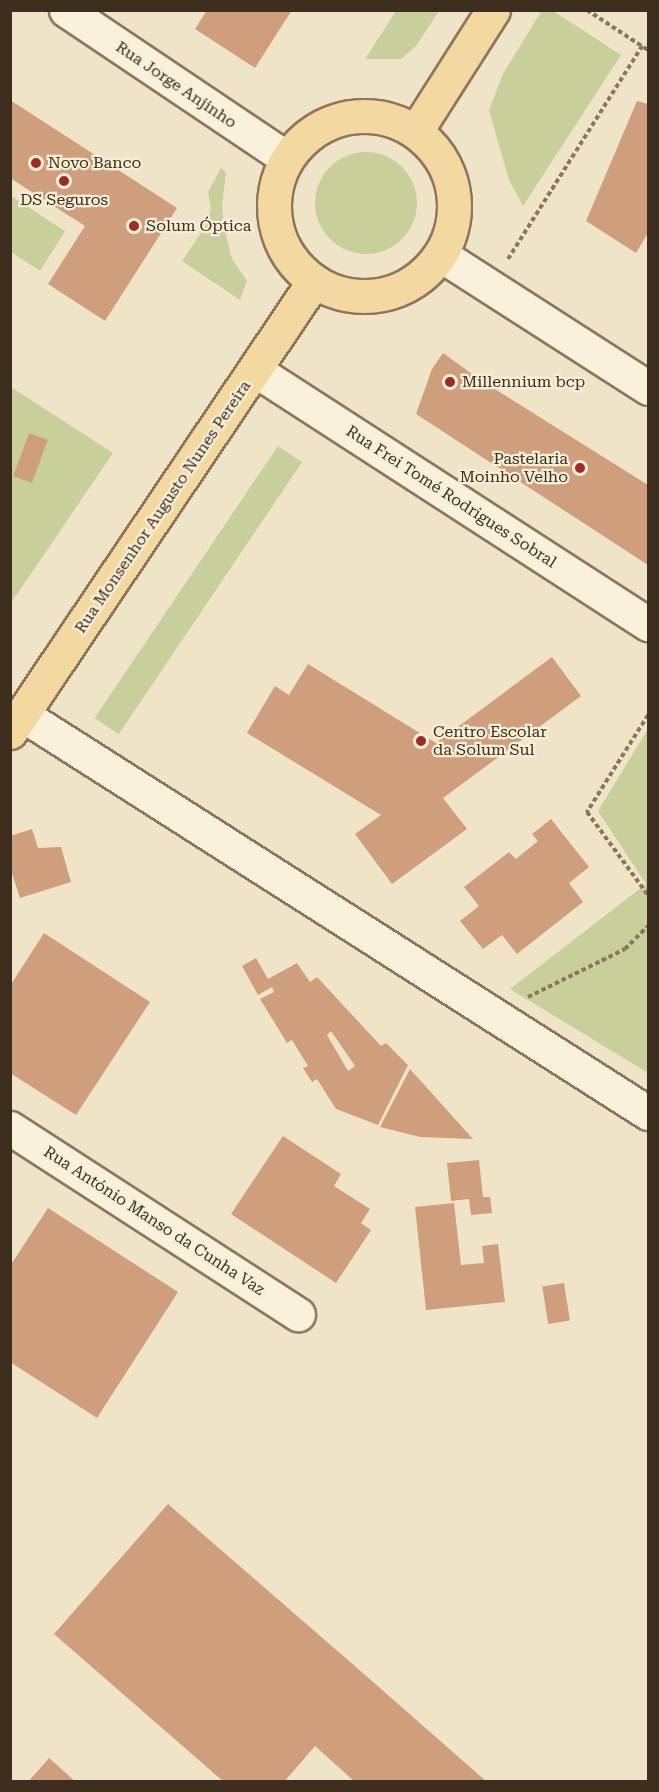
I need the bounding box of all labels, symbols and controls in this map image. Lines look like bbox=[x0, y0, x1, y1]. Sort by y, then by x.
street label: Rua Jorge Anjinho bbox=[112, 37, 240, 133]
place label: Novo Banco bbox=[48, 153, 141, 173]
marker: Novo Banco bbox=[29, 156, 43, 170]
marker: DS Seguros bbox=[57, 174, 71, 188]
place label: DS Seguros bbox=[20, 190, 108, 210]
place label: Solum Óptica bbox=[146, 216, 251, 236]
marker: Solum Óptica bbox=[127, 219, 141, 233]
place label: Millennium bcp bbox=[462, 372, 585, 392]
marker: Millennium bcp bbox=[443, 375, 457, 389]
street label: Rua Monsenhor Augusto Nunes Pereira bbox=[71, 377, 255, 637]
street label: Rua Frei Tomé Rodrigues Sobral bbox=[342, 422, 560, 572]
place label: Pastelaria Moinho Velho bbox=[460, 449, 568, 487]
marker: Pastelaria Moinho Velho bbox=[573, 461, 587, 475]
place label: Centro Escolar da Solum Sul bbox=[433, 722, 547, 760]
marker: Centro Escolar da Solum Sul bbox=[414, 734, 428, 748]
street label: Rua António Manso da Cunha Vaz bbox=[40, 1142, 268, 1300]

